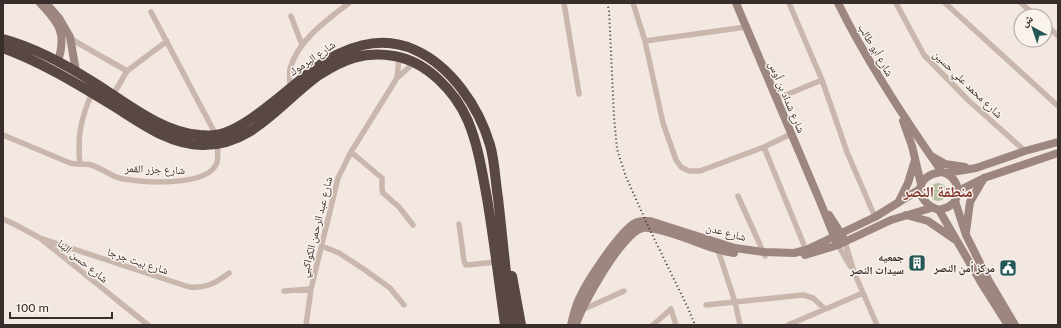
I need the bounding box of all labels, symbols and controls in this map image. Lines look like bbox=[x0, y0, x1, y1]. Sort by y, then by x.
north arrow bbox=[1013, 8, 1053, 48]
text: ش bbox=[1018, 12, 1036, 30]
street label: شارع أبو طالب bbox=[855, 21, 897, 79]
street label: شارع اليرموك bbox=[287, 38, 338, 79]
street label: شارع محمد علي حسين bbox=[929, 48, 1005, 122]
street label: شارع شداد بن أوس bbox=[766, 59, 808, 135]
street label: شارع جزر القمر bbox=[124, 162, 185, 177]
street label: شارع عبد الرحمن الكواكبي bbox=[298, 175, 337, 279]
district label: منطقة النصر bbox=[902, 183, 973, 200]
street label: شارع عدن bbox=[704, 221, 747, 244]
street label: شارع حسن البنا bbox=[55, 237, 111, 286]
street label: شارع بيت جرجا bbox=[106, 245, 170, 277]
place label: جمعيه سيدات النصر bbox=[849, 251, 904, 277]
building icon: جمعيه سيدات النصر bbox=[907, 253, 927, 273]
public building icon: مركز أمن النصر bbox=[998, 258, 1018, 278]
place label: مركز أمن النصر bbox=[933, 261, 995, 276]
scale bar bbox=[10, 294, 112, 320]
text: 100 m bbox=[16, 301, 49, 315]

